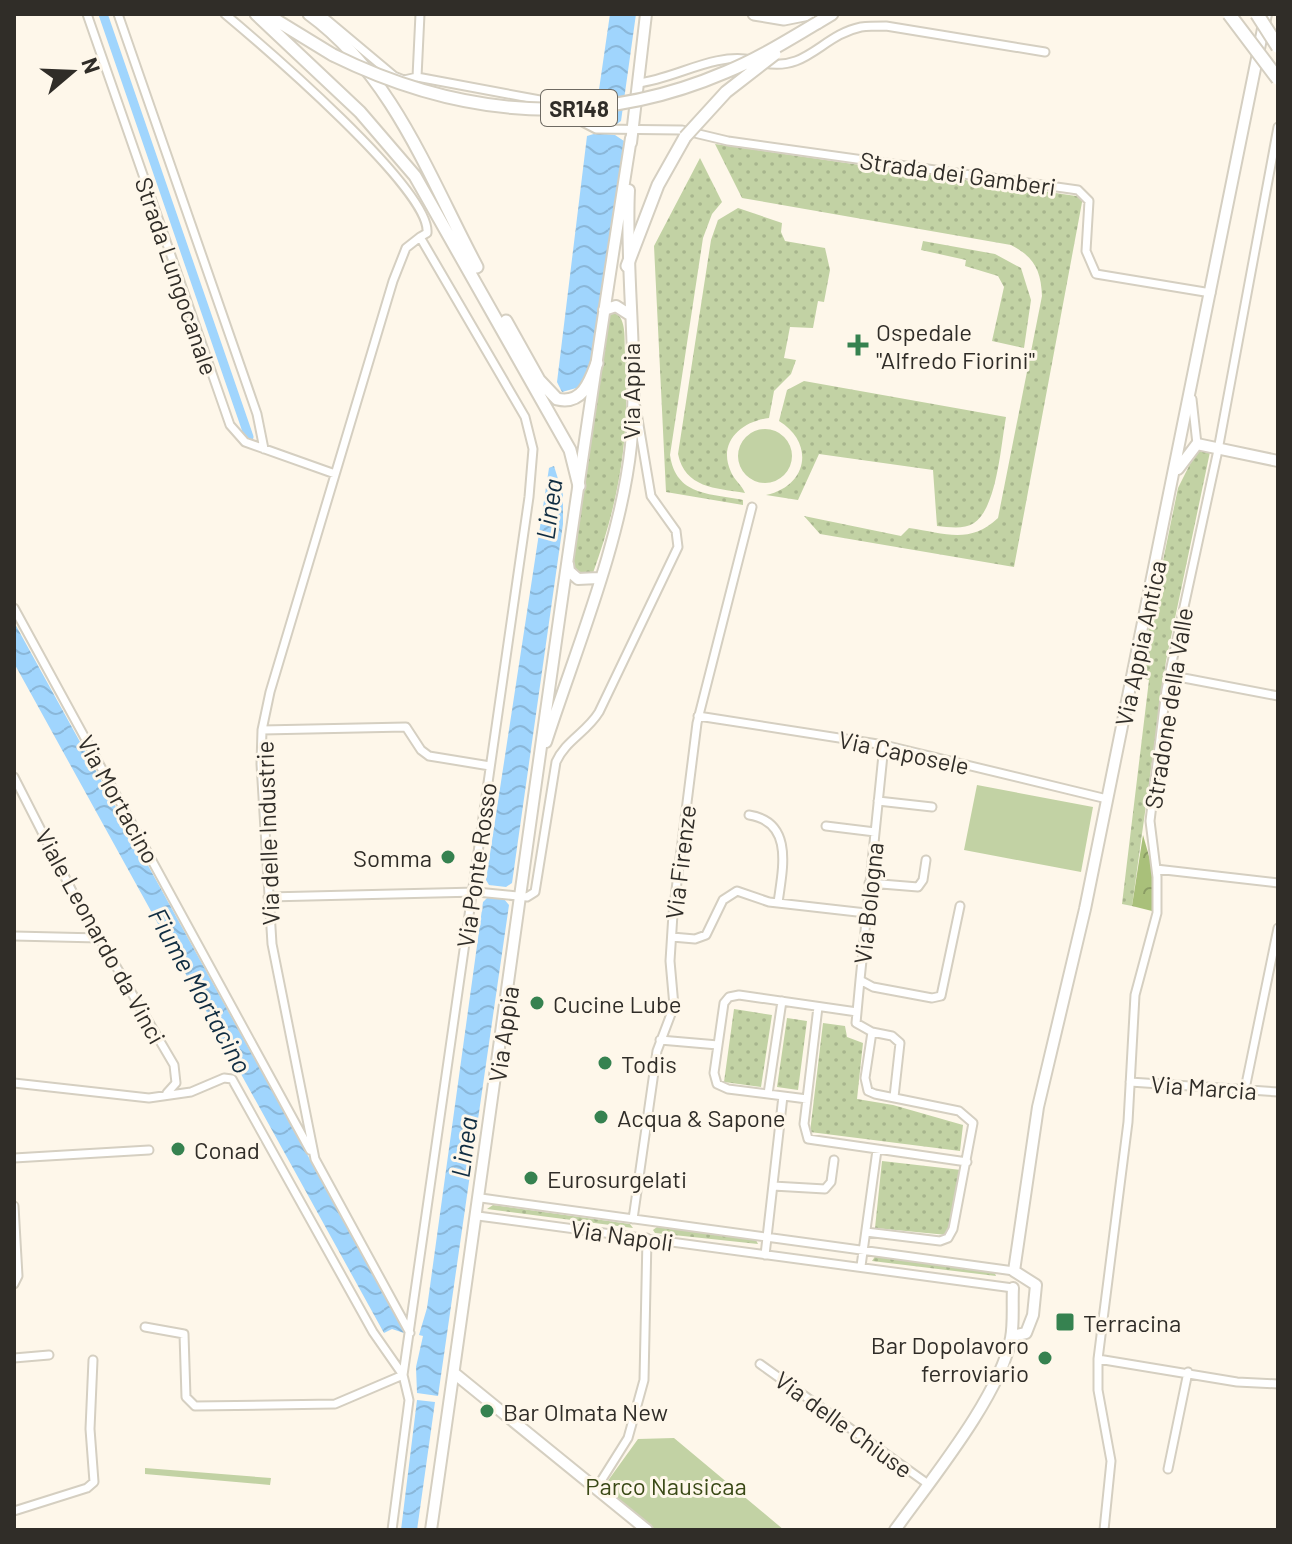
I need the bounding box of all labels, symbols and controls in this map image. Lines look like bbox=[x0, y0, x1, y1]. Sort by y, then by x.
north arrow bbox=[32, 32, 112, 112]
text: N bbox=[77, 54, 107, 76]
road number: SR148 bbox=[541, 90, 617, 126]
street label: Strada dei Gamberi bbox=[858, 145, 1058, 201]
street label: Strada Lungocanale bbox=[130, 173, 224, 379]
place label: Ospedale "Alfredo Fiorini" bbox=[876, 317, 1035, 374]
marker: Ospedale "Alfredo Fiorini" bbox=[847, 334, 869, 356]
street label: Via Appia bbox=[616, 343, 645, 439]
water label: Linea bbox=[528, 476, 568, 542]
street label: Via Appia Antica bbox=[1108, 557, 1172, 729]
street label: Stradone della Valle bbox=[1138, 605, 1198, 811]
street label: Via Caposele bbox=[836, 724, 972, 780]
street label: Via Mortacino bbox=[72, 730, 166, 868]
street label: Via delle Industrie bbox=[249, 740, 285, 926]
street label: Via Ponte Rosso bbox=[450, 780, 502, 950]
street label: Via Firenze bbox=[659, 803, 701, 921]
street label: Viale Leonardo da Vinci bbox=[30, 823, 172, 1049]
street label: Via Bologna bbox=[847, 841, 889, 965]
place label: Somma bbox=[353, 843, 432, 872]
marker: Somma bbox=[439, 848, 457, 866]
water label: Fiume Mortacino bbox=[143, 902, 259, 1078]
street label: Via Appia bbox=[482, 984, 524, 1084]
place label: Cucine Lube bbox=[553, 989, 682, 1018]
marker: Cucine Lube bbox=[528, 994, 546, 1012]
place label: Todis bbox=[621, 1049, 677, 1078]
marker: Todis bbox=[596, 1054, 614, 1072]
street label: Via Marcia bbox=[1150, 1069, 1258, 1105]
place label: Acqua & Sapone bbox=[617, 1103, 785, 1132]
marker: Acqua & Sapone bbox=[592, 1108, 610, 1126]
water label: Linea bbox=[443, 1114, 483, 1180]
place label: Conad bbox=[194, 1135, 260, 1164]
marker: Conad bbox=[169, 1140, 187, 1158]
place label: Eurosurgelati bbox=[547, 1164, 687, 1193]
marker: Eurosurgelati bbox=[522, 1169, 540, 1187]
street label: Via Napoli bbox=[569, 1213, 675, 1257]
place label: Terracina bbox=[1083, 1308, 1181, 1337]
marker: Terracina bbox=[1054, 1311, 1076, 1333]
place label: Bar Dopolavoro ferroviario bbox=[871, 1330, 1029, 1387]
marker: Bar Dopolavoro ferroviario bbox=[1036, 1349, 1054, 1367]
street label: Via delle Chiuse bbox=[770, 1364, 918, 1484]
place label: Bar Olmata New bbox=[503, 1397, 668, 1426]
marker: Bar Olmata New bbox=[478, 1402, 496, 1420]
park label: Parco Nausicaa bbox=[585, 1471, 747, 1500]

